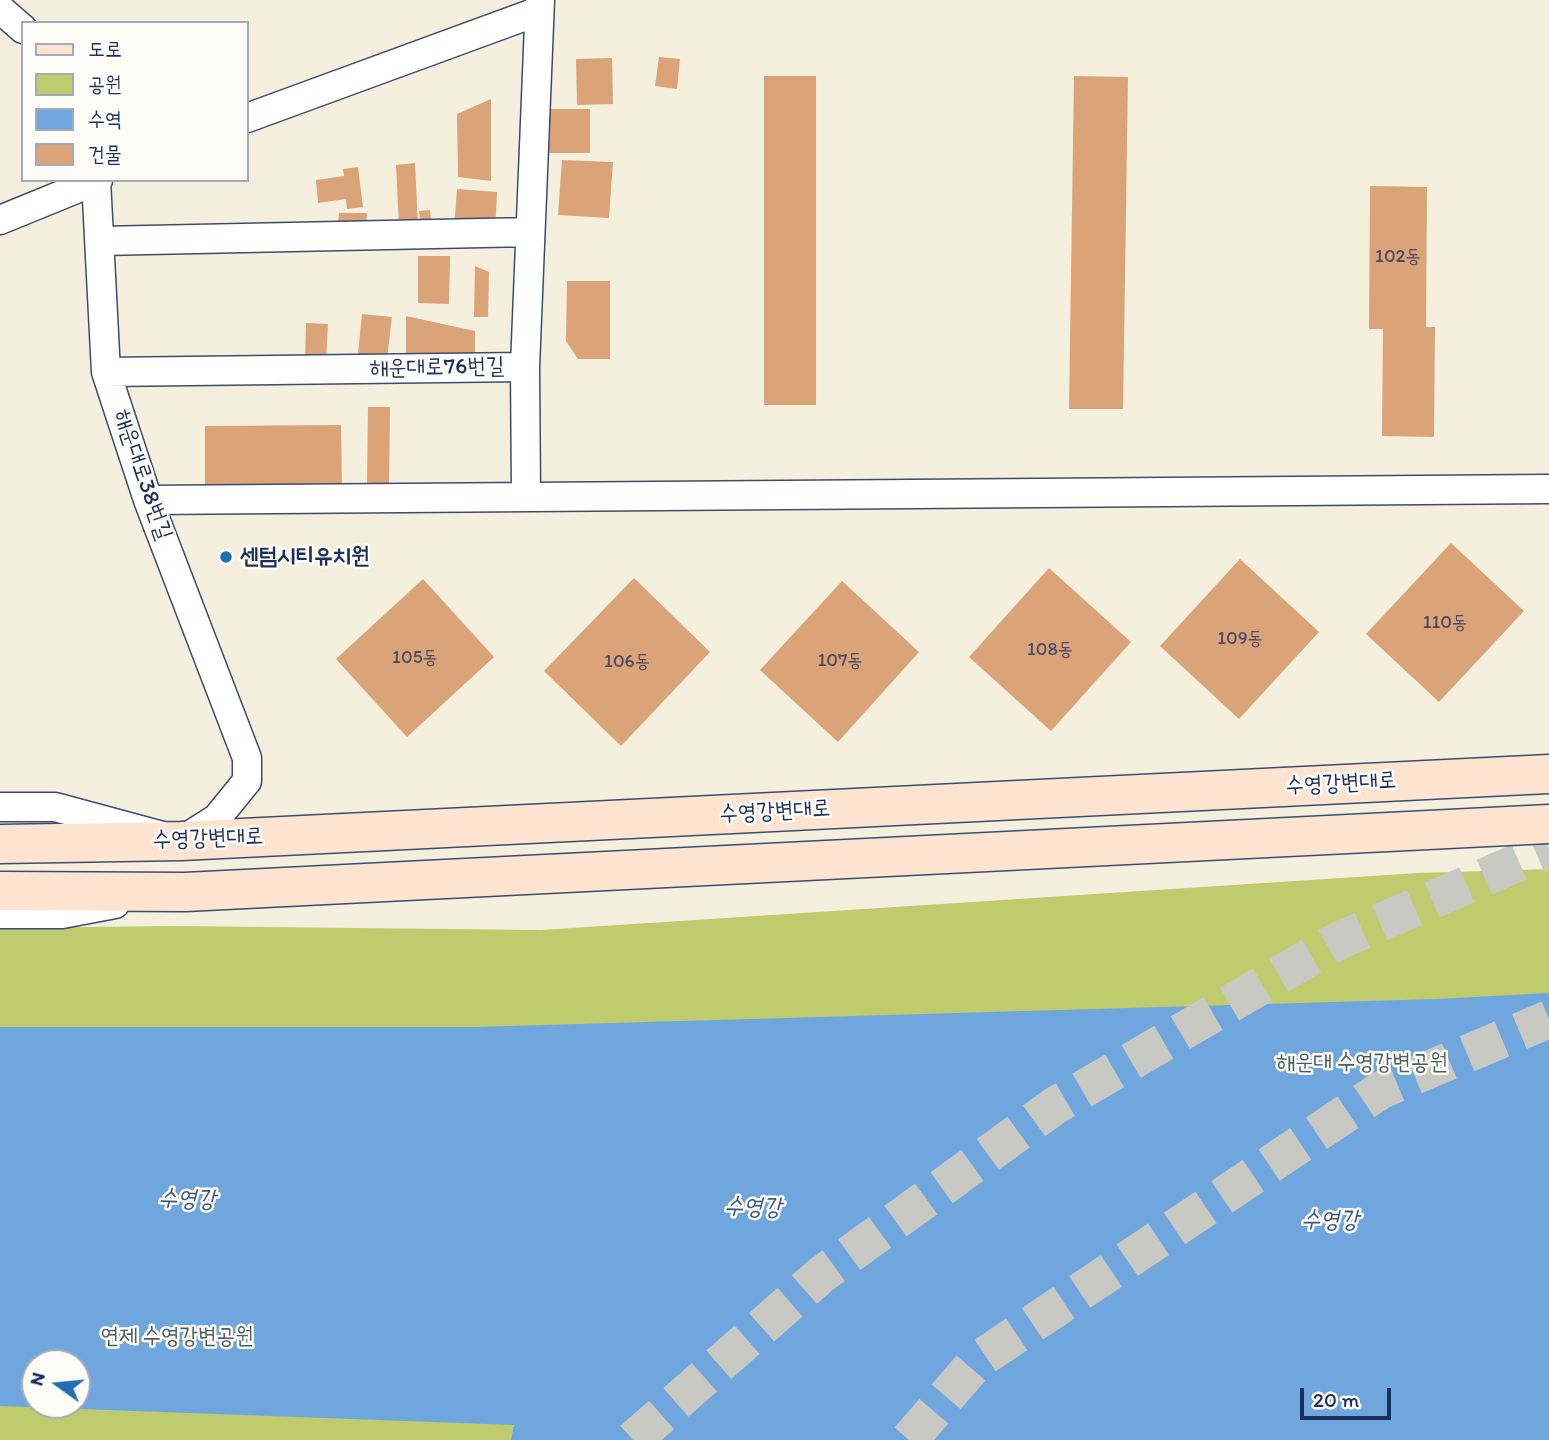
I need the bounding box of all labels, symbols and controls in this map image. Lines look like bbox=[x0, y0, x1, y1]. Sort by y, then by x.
legend bbox=[21, 21, 248, 182]
text: 도로 bbox=[88, 36, 122, 61]
text: 공원 bbox=[88, 71, 122, 96]
text: 수역 bbox=[88, 106, 122, 131]
text: 건물 bbox=[88, 141, 122, 166]
house number: 102동 bbox=[1375, 246, 1421, 268]
street label: 해운대로76번길 bbox=[369, 353, 505, 383]
street label: 해운대로38번길 bbox=[107, 406, 177, 544]
place label: 센텀시티유치원 bbox=[240, 543, 370, 571]
marker: 센텀시티유치원 bbox=[218, 549, 234, 565]
house number: 110동 bbox=[1423, 612, 1467, 634]
house number: 109동 bbox=[1217, 628, 1263, 650]
house number: 108동 bbox=[1027, 639, 1073, 661]
house number: 105동 bbox=[392, 647, 438, 669]
house number: 107동 bbox=[817, 650, 863, 672]
house number: 106동 bbox=[604, 651, 650, 673]
street label: 수영강변대로 bbox=[1285, 767, 1397, 801]
street label: 수영강변대로 bbox=[719, 795, 831, 829]
street label: 수영강변대로 bbox=[152, 823, 264, 855]
park label: 해운대 수영강변공원 bbox=[1276, 1049, 1448, 1077]
water label: 수영강 bbox=[158, 1185, 216, 1215]
water label: 수영강 bbox=[724, 1193, 782, 1223]
water label: 수영강 bbox=[1301, 1207, 1359, 1235]
park label: 연제 수영강변공원 bbox=[100, 1323, 254, 1351]
north arrow bbox=[21, 1349, 91, 1419]
text: N bbox=[24, 1370, 50, 1388]
scale bar bbox=[1304, 1374, 1395, 1418]
text: 20 m bbox=[1313, 1387, 1359, 1412]

